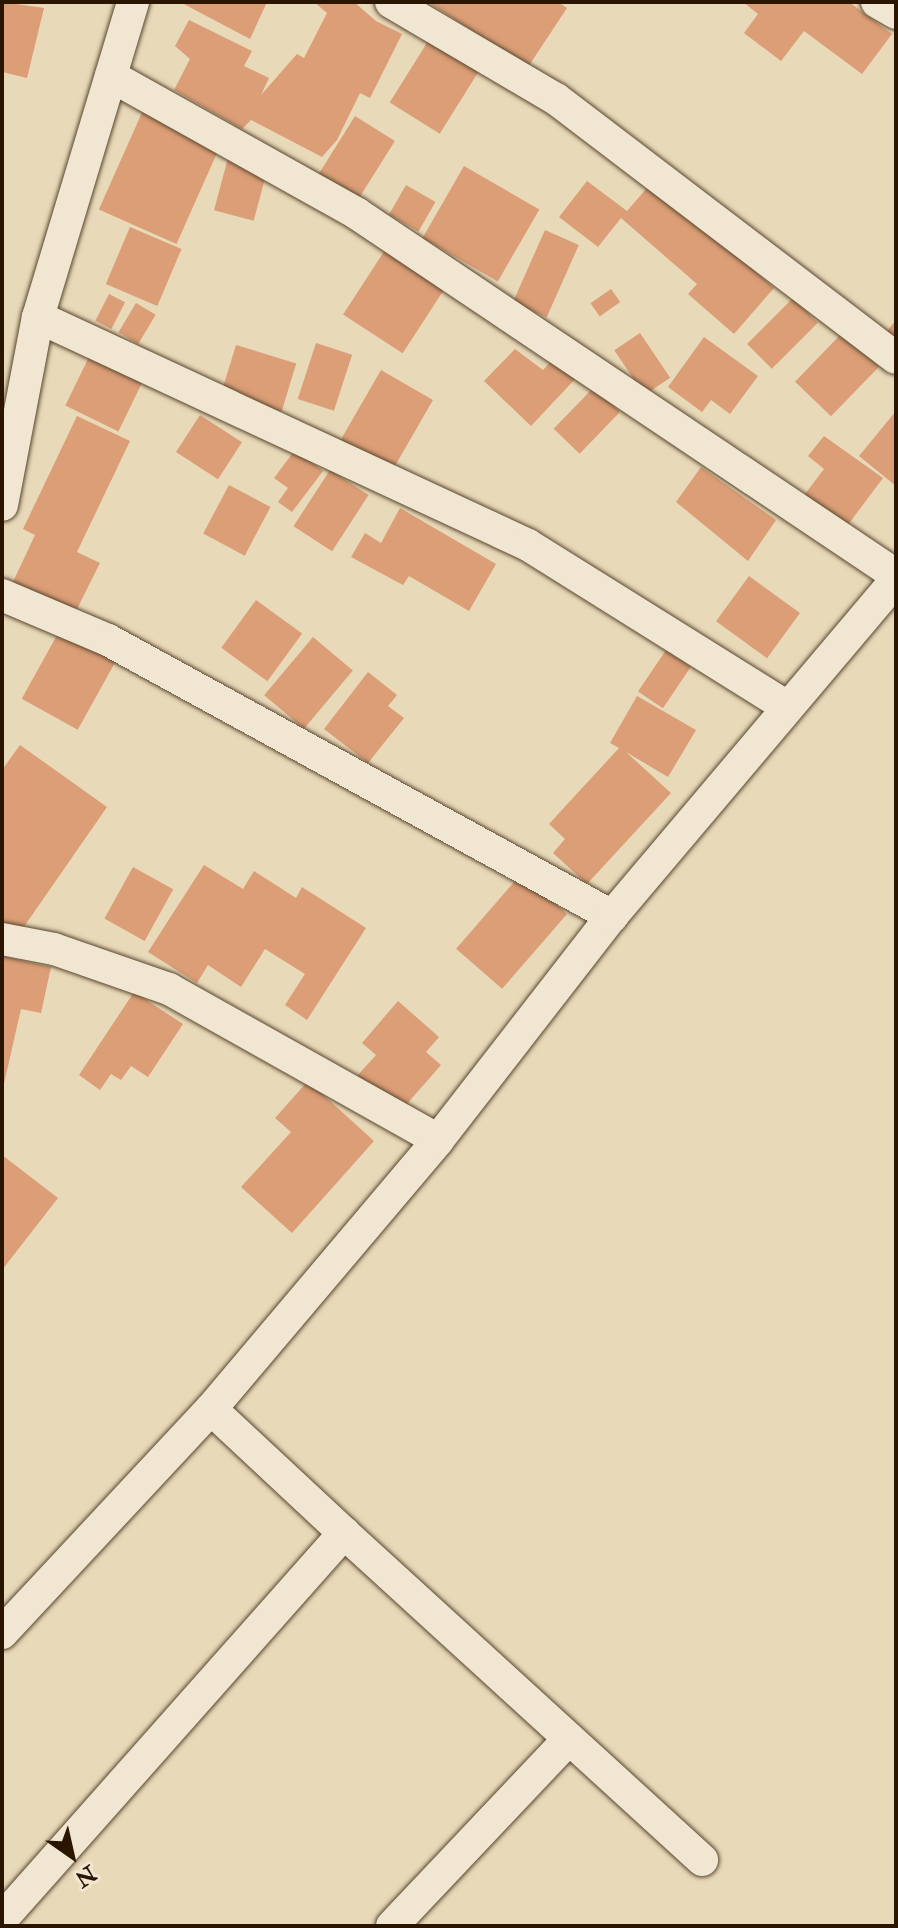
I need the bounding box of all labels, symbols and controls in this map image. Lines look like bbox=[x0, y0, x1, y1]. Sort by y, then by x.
north arrow bbox=[32, 1816, 112, 1896]
text: N bbox=[69, 1859, 101, 1893]

